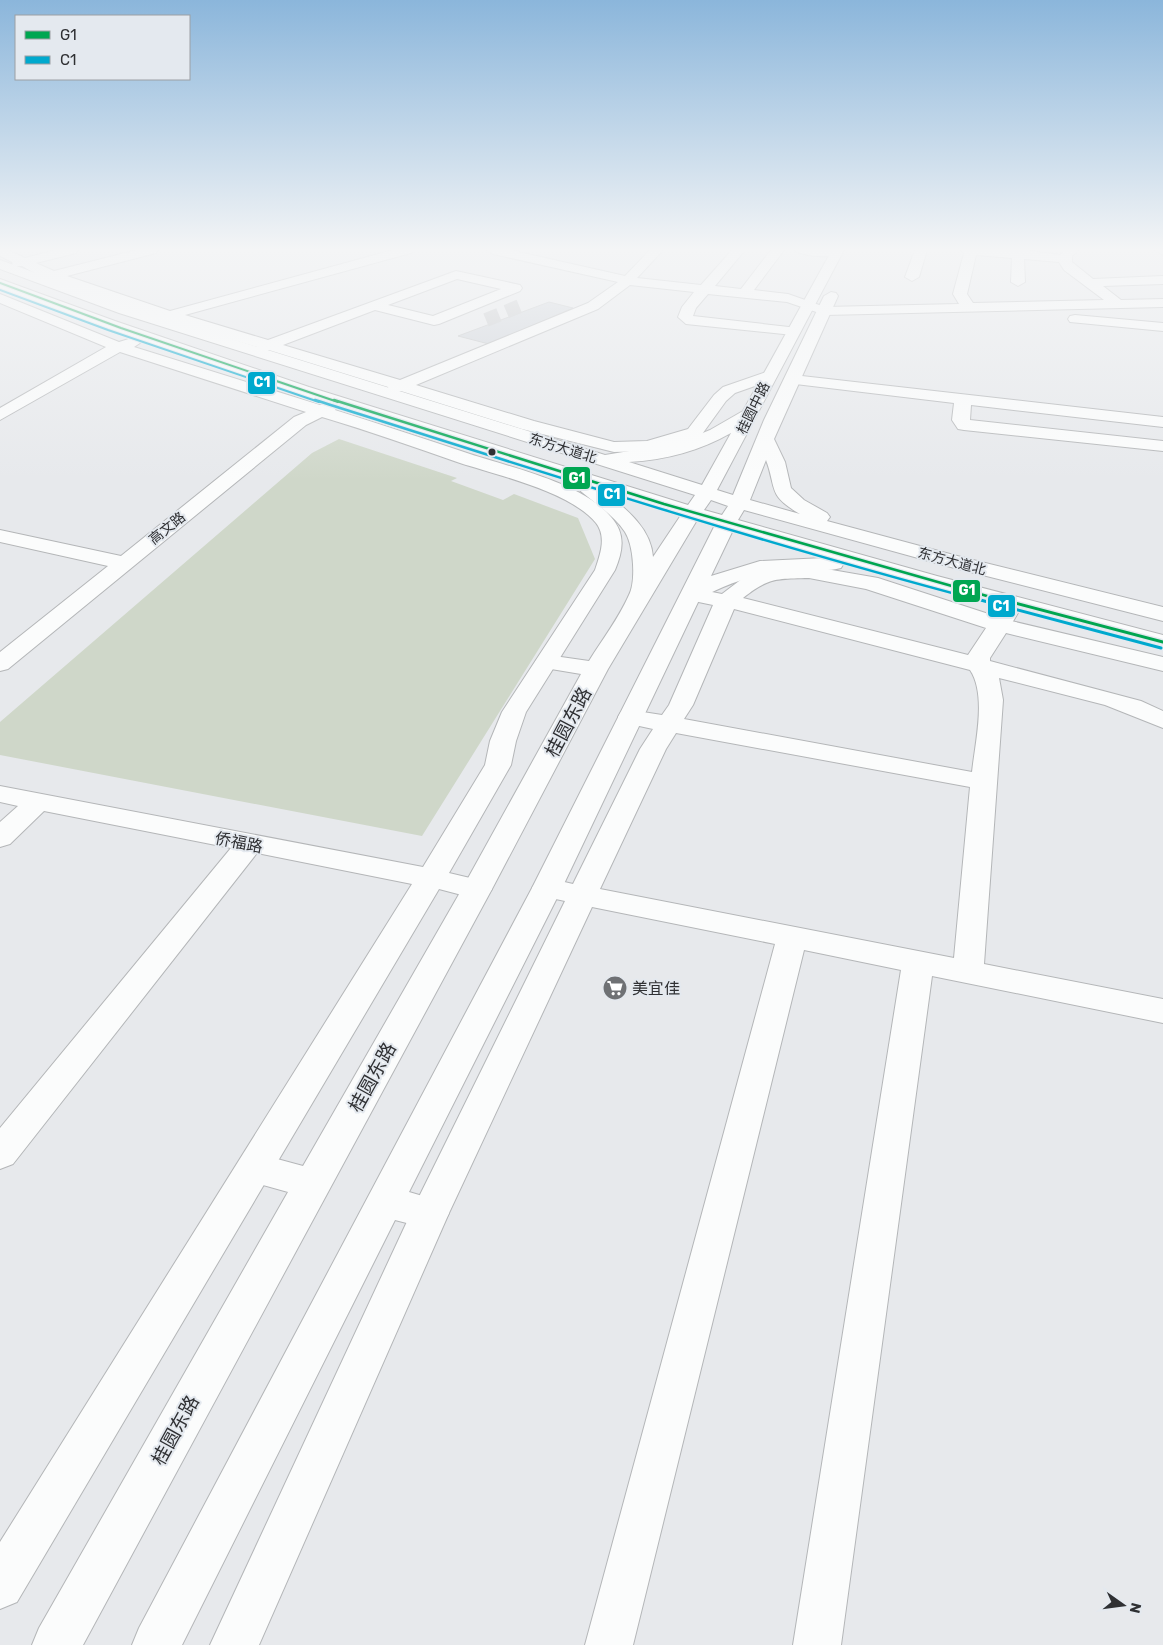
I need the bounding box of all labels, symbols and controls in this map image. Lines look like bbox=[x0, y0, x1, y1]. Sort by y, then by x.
legend bbox=[15, 15, 190, 80]
text: G1 bbox=[60, 26, 77, 44]
text: C1 bbox=[60, 51, 76, 69]
line badge: C1 bbox=[247, 371, 276, 395]
text: C1 bbox=[254, 374, 270, 391]
street label: 桂圆中路 bbox=[734, 379, 773, 437]
street label: 东方大道北 bbox=[527, 430, 599, 467]
unlabelled marker bbox=[487, 447, 497, 457]
line badge: G1 bbox=[562, 466, 591, 490]
text: G1 bbox=[568, 470, 586, 487]
line badge: C1 bbox=[597, 483, 626, 507]
text: C1 bbox=[604, 486, 620, 503]
street label: 高文路 bbox=[146, 509, 189, 548]
street label: 东方大道北 bbox=[916, 544, 988, 579]
line badge: G1 bbox=[952, 579, 981, 603]
text: G1 bbox=[958, 582, 976, 599]
line badge: C1 bbox=[987, 594, 1016, 618]
text: C1 bbox=[993, 598, 1009, 615]
street label: 桂圆东路 bbox=[540, 683, 596, 761]
street label: 侨福路 bbox=[214, 829, 264, 856]
supermarket icon: 美宜佳 bbox=[602, 975, 628, 1001]
place label: 美宜佳 bbox=[632, 979, 680, 998]
street label: 桂圆东路 bbox=[344, 1038, 401, 1116]
street label: 桂圆东路 bbox=[147, 1391, 204, 1469]
north arrow bbox=[1098, 1580, 1148, 1630]
text: N bbox=[1126, 1601, 1145, 1615]

